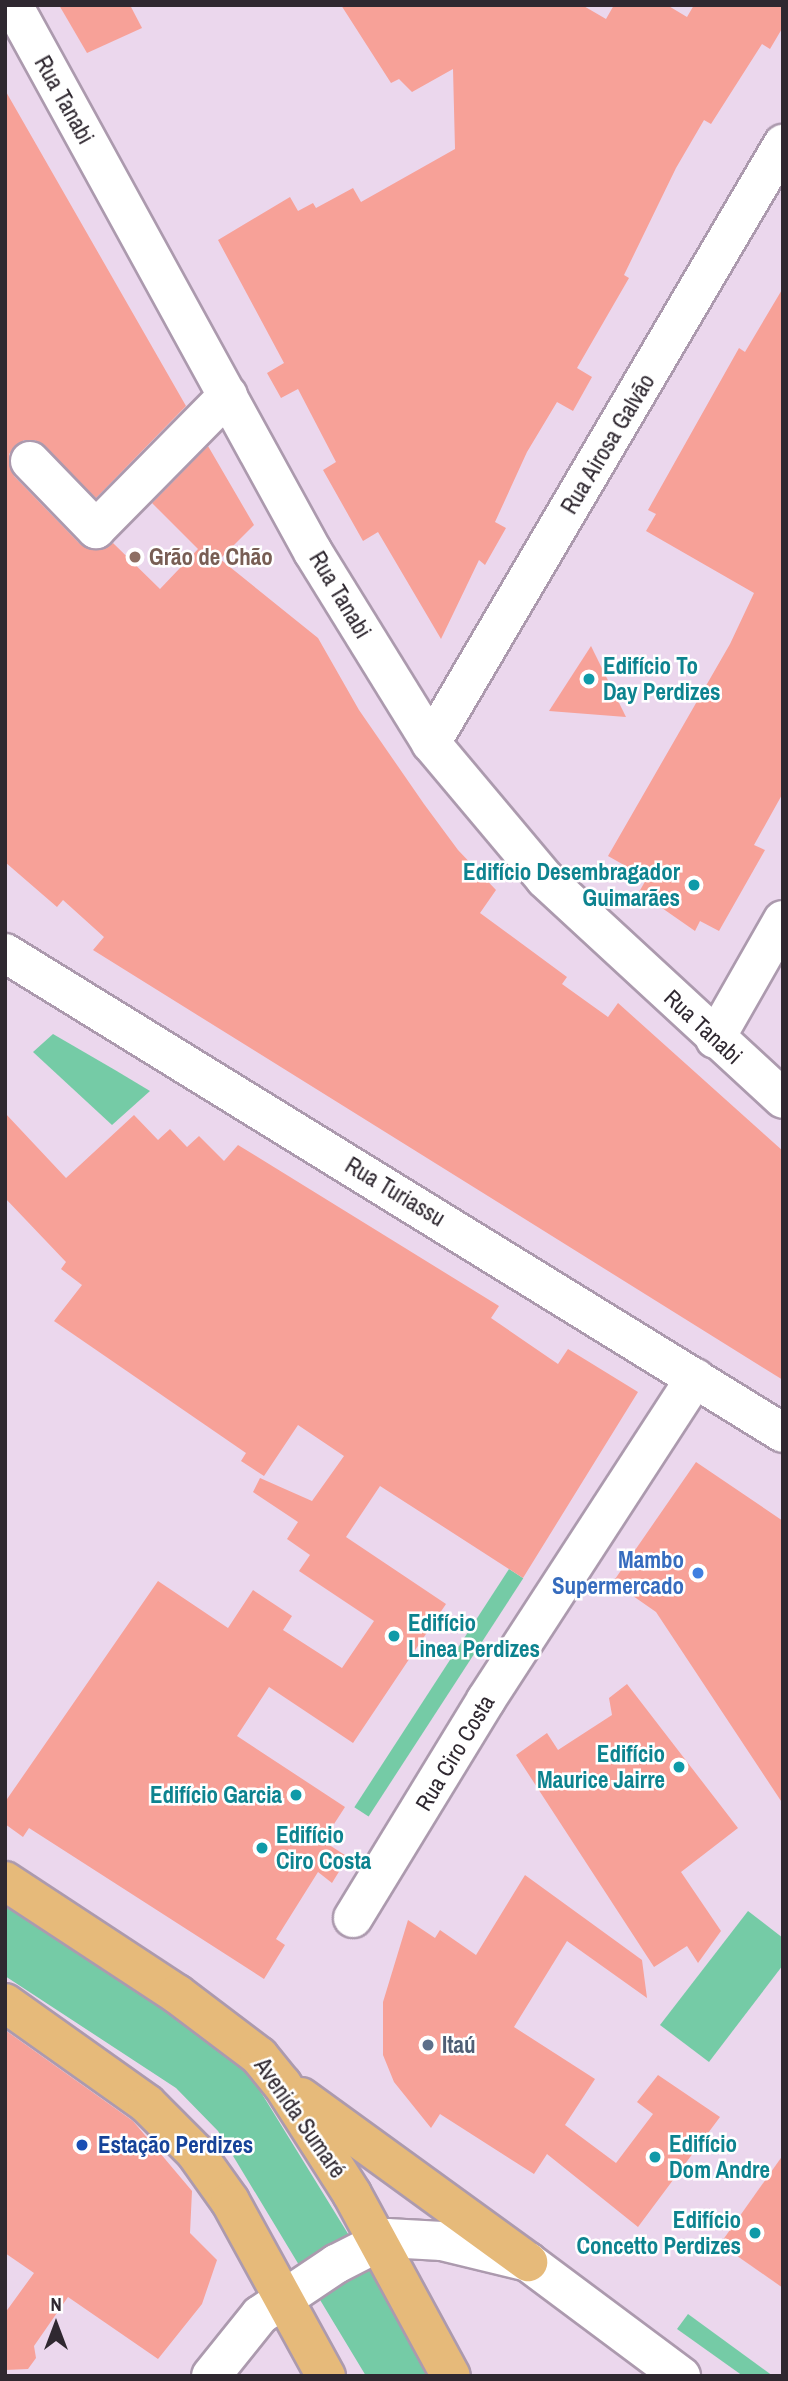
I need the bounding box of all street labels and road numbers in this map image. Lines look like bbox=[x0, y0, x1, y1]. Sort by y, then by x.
street label: Rua Tanabi bbox=[28, 51, 100, 149]
street label: Rua Airosa Galvão bbox=[555, 369, 661, 519]
street label: Rua Tanabi bbox=[303, 546, 377, 644]
street label: Rua Tanabi bbox=[658, 984, 748, 1070]
street label: Rua Turiassu bbox=[340, 1151, 450, 1233]
street label: Rua Ciro Costa bbox=[410, 1690, 500, 1816]
street label: Avenida Sumaré bbox=[248, 2053, 352, 2183]

